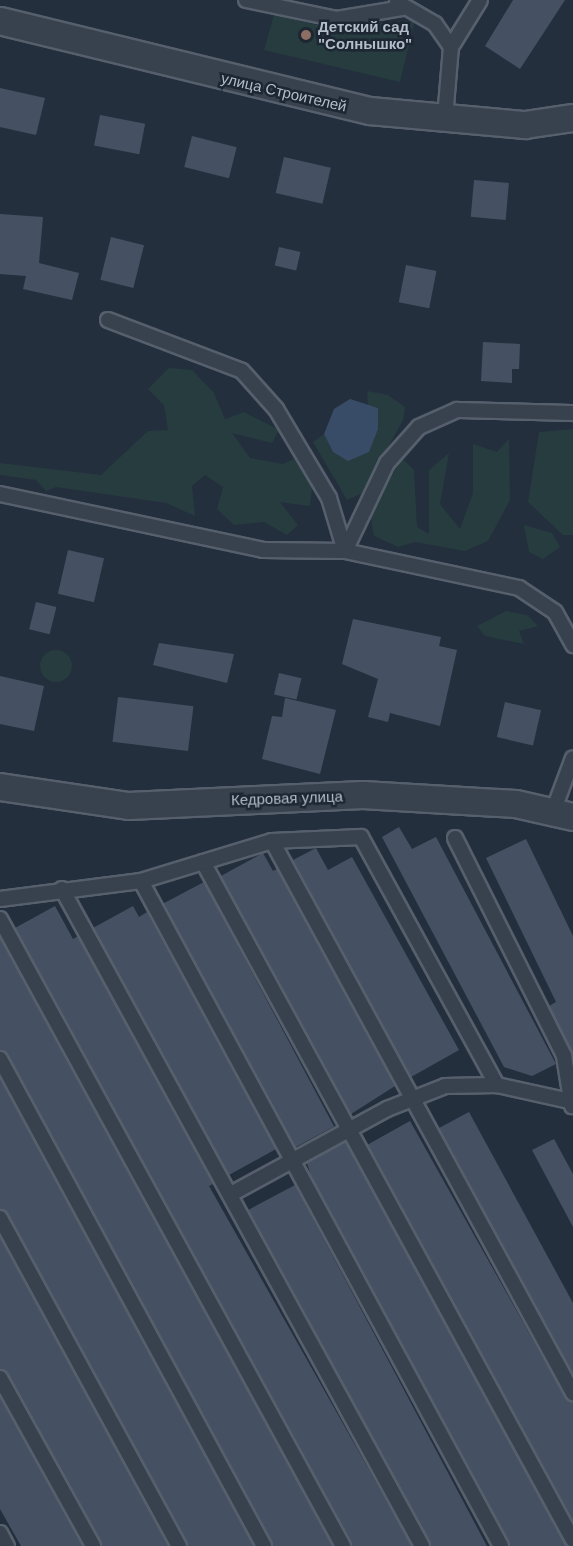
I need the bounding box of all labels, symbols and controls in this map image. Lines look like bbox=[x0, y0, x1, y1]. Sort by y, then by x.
place label: Детский сад "Солнышко" bbox=[318, 17, 412, 52]
marker: Детский сад "Солнышко" bbox=[299, 28, 313, 42]
street label: улица Строителей bbox=[220, 69, 348, 115]
street label: Кедровая улица bbox=[231, 787, 343, 809]

